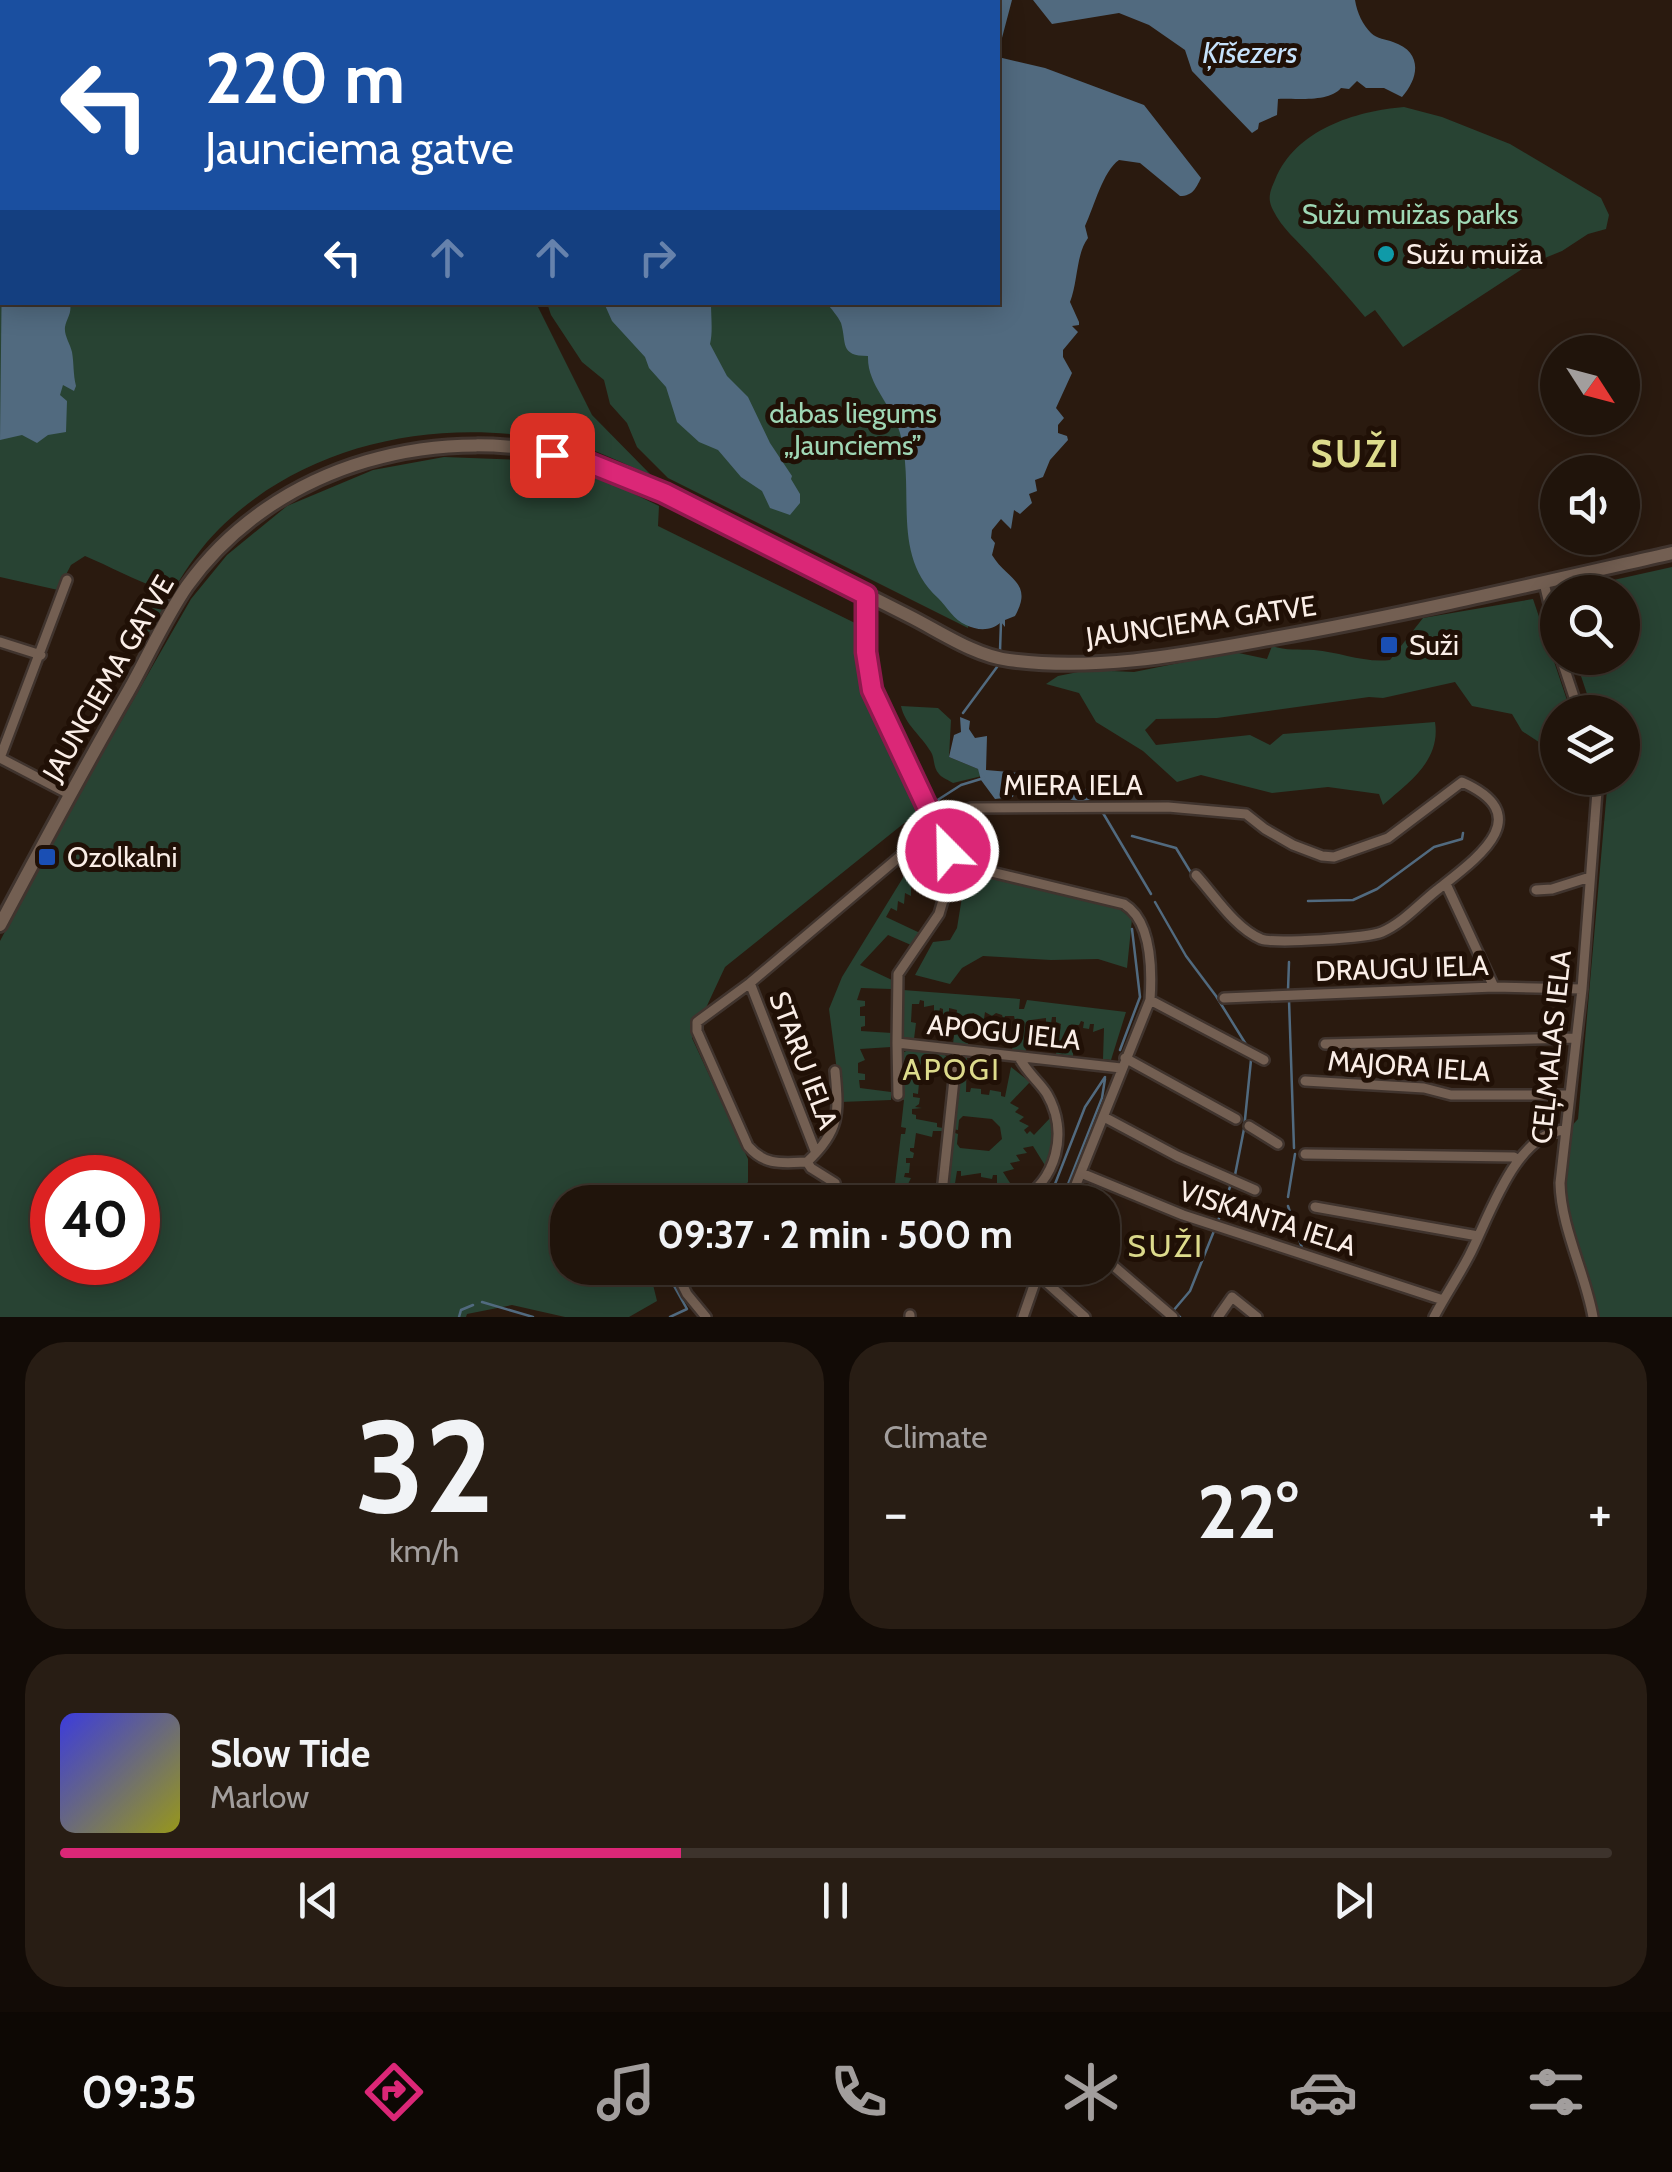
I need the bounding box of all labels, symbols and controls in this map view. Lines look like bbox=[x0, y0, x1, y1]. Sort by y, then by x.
water label: Ķīšezers bbox=[1202, 34, 1298, 71]
text: 220 m bbox=[205, 35, 405, 121]
icon: left bbox=[40, 40, 170, 170]
text: Jaunciema gatve bbox=[205, 121, 514, 175]
park label: Sužu muižas parks bbox=[1302, 197, 1518, 231]
icon: left bbox=[315, 230, 370, 285]
icon: ahead bbox=[420, 230, 475, 285]
icon: ahead bbox=[525, 230, 580, 285]
icon: right bbox=[630, 230, 685, 285]
place label: Sužu muiža bbox=[1406, 237, 1543, 271]
marker: Sužu muiža bbox=[1375, 243, 1397, 265]
north arrow bbox=[1540, 335, 1640, 435]
map controls bbox=[1540, 335, 1640, 795]
park label: dabas liegums „Jaunciems” bbox=[769, 396, 937, 462]
pin bbox=[510, 413, 595, 498]
icon: arrive bbox=[525, 428, 580, 483]
district label: SUŽI bbox=[1311, 430, 1401, 477]
button: sound bbox=[1540, 455, 1640, 555]
street label: JAUNCIEMA GATVE bbox=[35, 569, 181, 788]
button: search bbox=[1540, 575, 1640, 675]
street label: JAUNCIEMA GATVE bbox=[1083, 588, 1318, 654]
place label: Suži bbox=[1409, 628, 1459, 662]
marker: Suži bbox=[1378, 634, 1400, 656]
button: layers bbox=[1540, 695, 1640, 795]
street label: MIERA IELA bbox=[1003, 768, 1144, 802]
position arrow bbox=[896, 799, 1000, 903]
place label: Ozolkalni bbox=[67, 840, 177, 874]
marker: Ozolkalni bbox=[36, 846, 58, 868]
street label: DRAUGU IELA bbox=[1315, 948, 1490, 988]
street label: CEĻMALAS IELA bbox=[1524, 948, 1580, 1146]
street label: STARU IELA bbox=[762, 987, 846, 1134]
street label: APOGU IELA bbox=[926, 1007, 1083, 1057]
street label: MAJORA IELA bbox=[1326, 1043, 1492, 1089]
district label: APOGI bbox=[902, 1051, 1002, 1088]
speed limit sign: 40 bbox=[30, 1155, 160, 1285]
street label: VISKANTA IELA bbox=[1175, 1173, 1362, 1263]
text: 09:37 · 2 min · 500 m bbox=[657, 1211, 1013, 1258]
district label: SUŽI bbox=[1127, 1226, 1205, 1265]
text: 32 bbox=[355, 1387, 494, 1545]
text: Climate bbox=[884, 1417, 988, 1456]
text: 22° bbox=[1197, 1466, 1298, 1557]
text: − bbox=[884, 1479, 908, 1546]
text: + bbox=[1588, 1479, 1612, 1546]
text: km/h bbox=[389, 1531, 459, 1570]
text: Slow Tide bbox=[210, 1730, 370, 1777]
text: Marlow bbox=[210, 1777, 309, 1816]
icon: previous bbox=[291, 1873, 346, 1928]
icon: pause bbox=[808, 1873, 863, 1928]
icon: next bbox=[1326, 1873, 1381, 1928]
icon: directions bbox=[359, 2057, 429, 2127]
icon: music bbox=[591, 2057, 661, 2127]
icon: phone bbox=[824, 2057, 894, 2127]
icon: climate bbox=[1056, 2057, 1126, 2127]
icon: car bbox=[1288, 2057, 1358, 2127]
icon: filters bbox=[1521, 2057, 1591, 2127]
text: 09:35 bbox=[81, 2065, 197, 2119]

